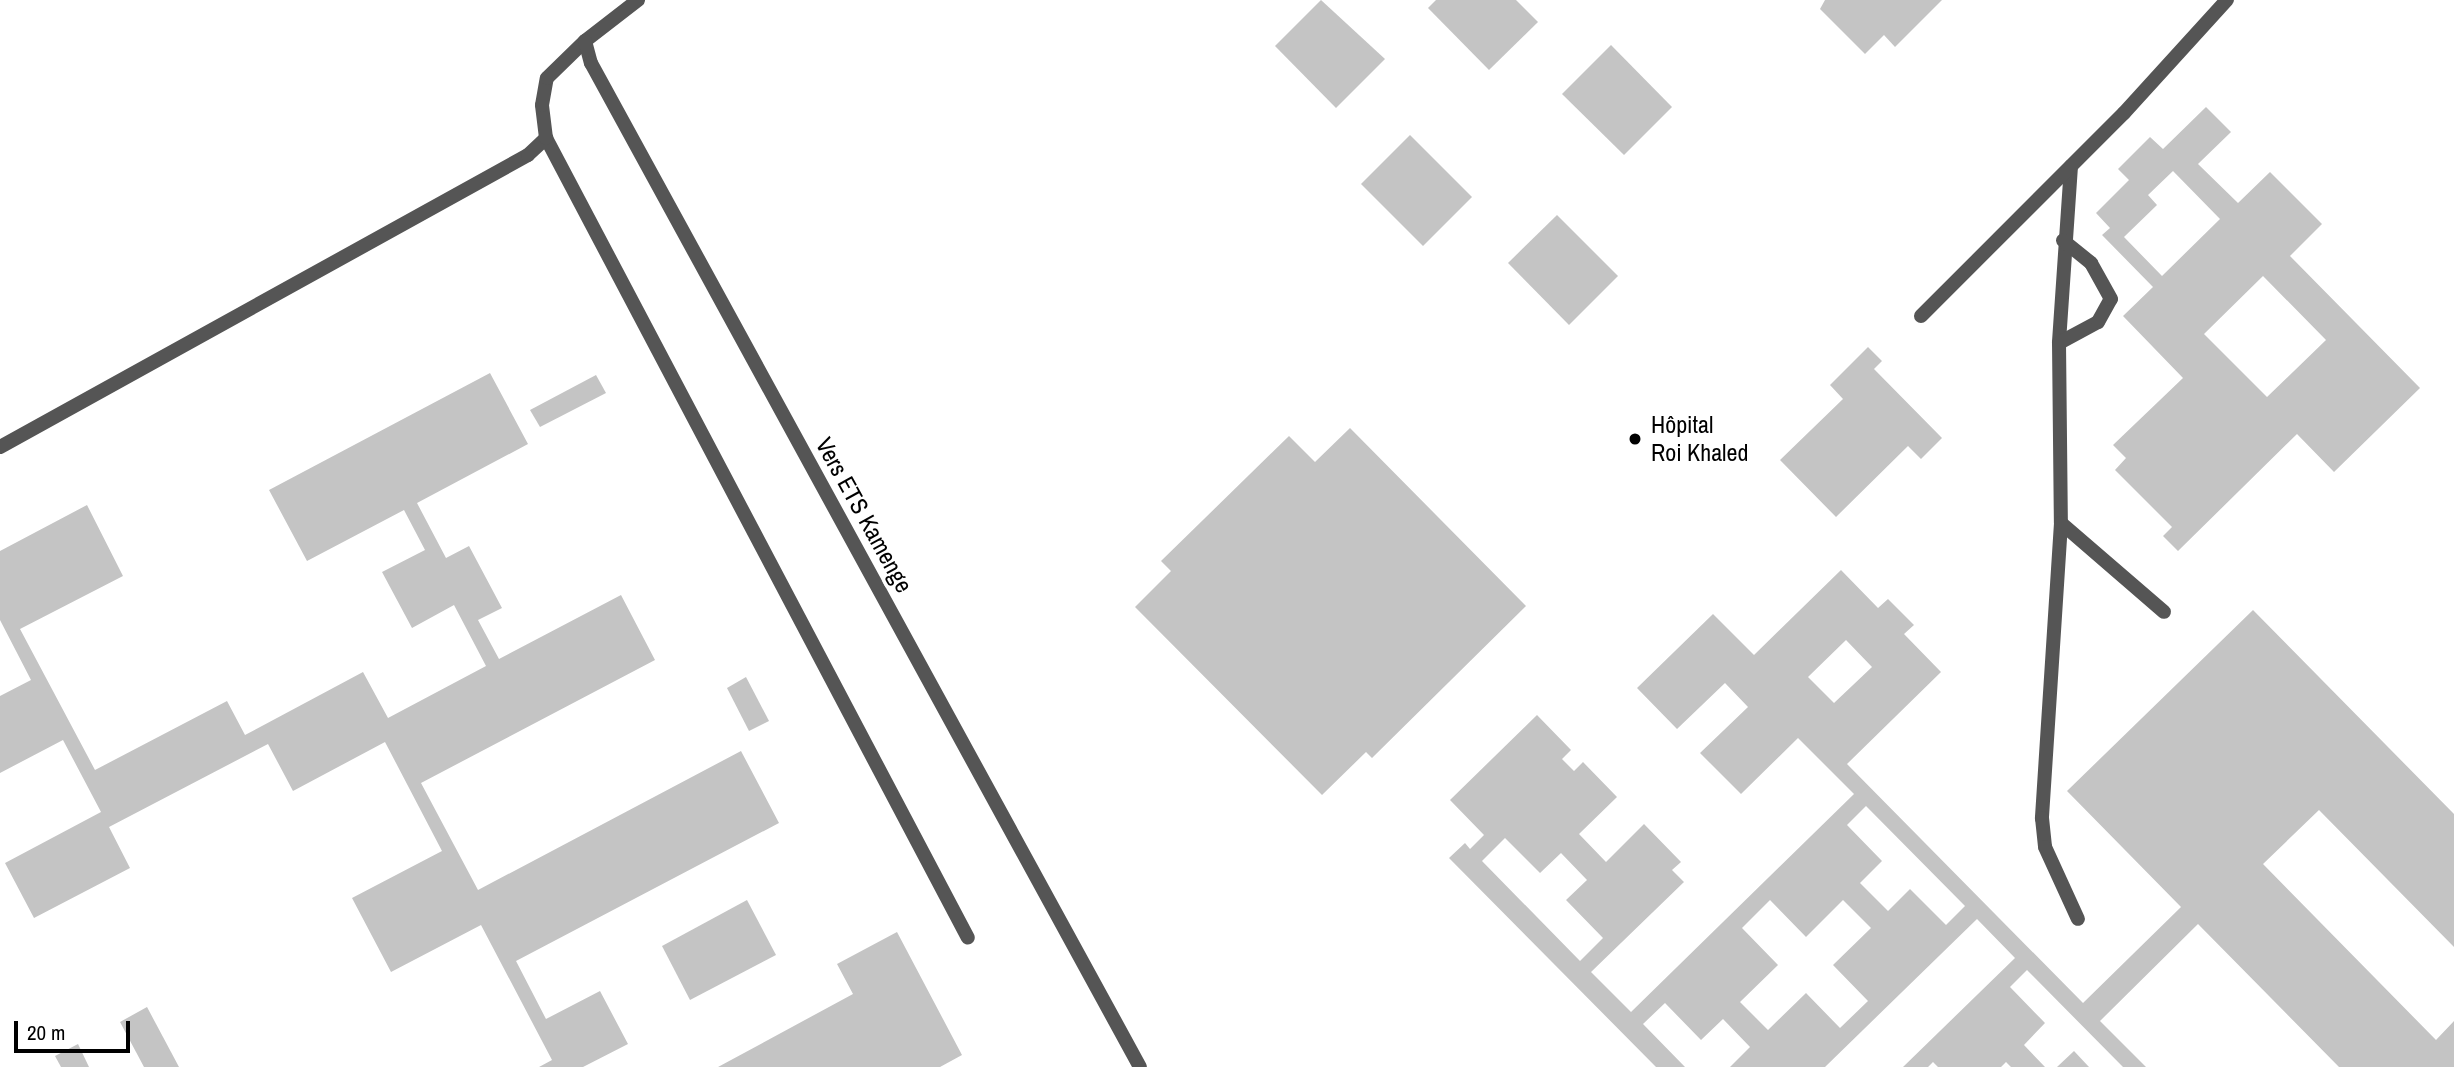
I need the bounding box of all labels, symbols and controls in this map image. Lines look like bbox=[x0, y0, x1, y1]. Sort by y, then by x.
place label: Hôpital Roi Khaled bbox=[1651, 411, 1748, 467]
marker: Hôpital Roi Khaled bbox=[1625, 429, 1645, 449]
street label: Vers ETS Kamenge bbox=[810, 432, 918, 598]
scale bar bbox=[18, 1007, 133, 1052]
text: 20 m bbox=[27, 1018, 65, 1047]

